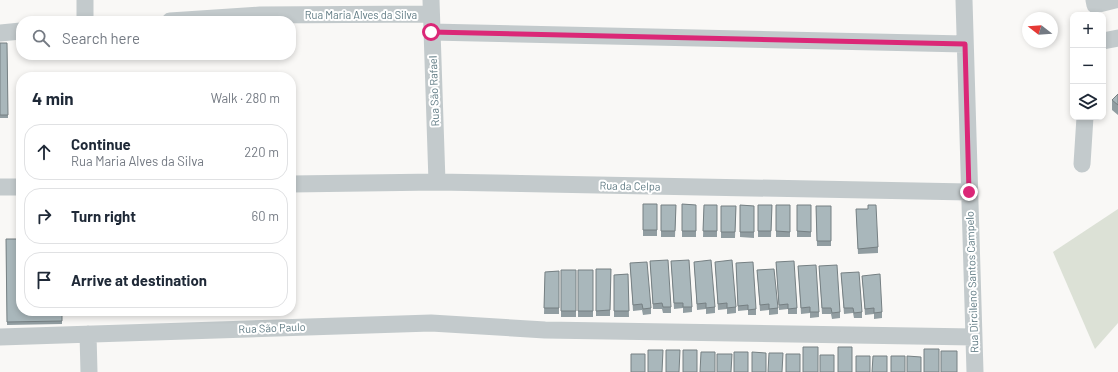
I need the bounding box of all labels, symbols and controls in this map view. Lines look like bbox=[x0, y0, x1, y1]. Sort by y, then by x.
street label: Rua Maria Alves da Silva bbox=[305, 8, 417, 21]
north arrow bbox=[1022, 12, 1058, 48]
map controls bbox=[1070, 12, 1106, 120]
button: + bbox=[1070, 12, 1106, 48]
search box bbox=[16, 16, 296, 60]
route start bbox=[422, 23, 440, 41]
icon: search bbox=[30, 27, 52, 49]
text: Search here bbox=[62, 29, 140, 47]
button: − bbox=[1070, 48, 1106, 84]
street label: Rua São Rafael bbox=[426, 55, 441, 127]
button: layers bbox=[1070, 84, 1106, 120]
text: 4 min bbox=[32, 88, 74, 108]
text: Walk · 280 m bbox=[211, 90, 280, 106]
text: Continue bbox=[71, 135, 131, 153]
icon: ahead bbox=[33, 141, 55, 163]
text: 220 m bbox=[244, 144, 279, 160]
text: Rua Maria Alves da Silva bbox=[71, 153, 204, 169]
street label: Rua da Celpa bbox=[599, 178, 661, 193]
route end bbox=[960, 183, 978, 201]
icon: right bbox=[33, 205, 55, 227]
text: Turn right bbox=[71, 207, 136, 225]
text: 60 m bbox=[252, 208, 279, 224]
street label: Rua Dircileno Santos Campelo bbox=[963, 211, 980, 353]
icon: arrive bbox=[33, 269, 55, 291]
text: Arrive at destination bbox=[71, 271, 207, 289]
street label: Rua São Paulo bbox=[238, 320, 306, 335]

